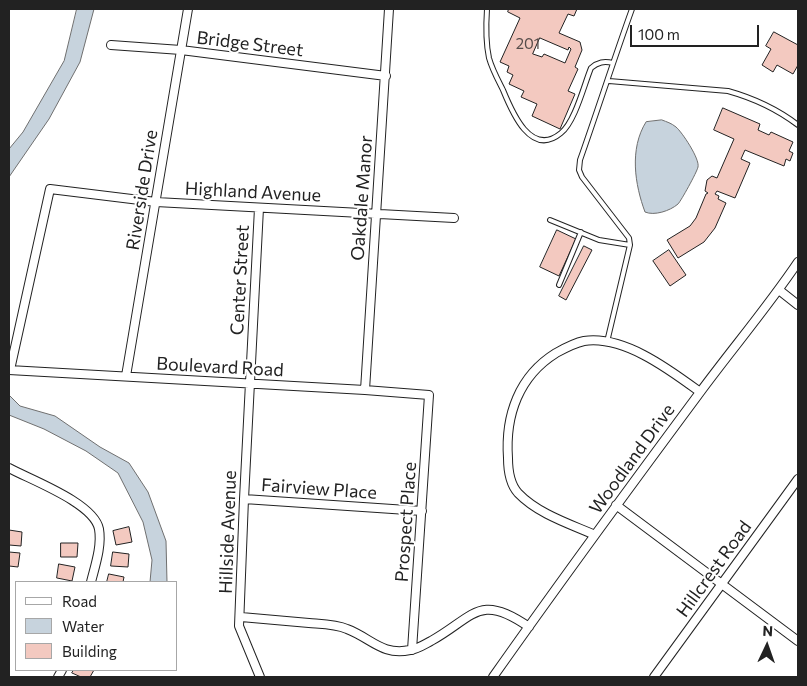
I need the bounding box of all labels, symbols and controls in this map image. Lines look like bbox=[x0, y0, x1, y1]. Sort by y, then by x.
scale bar bbox=[632, 15, 761, 47]
text: 100 m bbox=[638, 25, 680, 43]
street label: Bridge Street bbox=[195, 27, 305, 61]
house number: 201 bbox=[516, 35, 540, 53]
street label: Riverside Drive bbox=[122, 128, 162, 252]
street label: Oakdale Manor bbox=[347, 135, 377, 261]
street label: Highland Avenue bbox=[184, 178, 322, 206]
street label: Center Street bbox=[226, 224, 254, 336]
street label: Boulevard Road bbox=[156, 353, 284, 381]
street label: Woodland Drive bbox=[585, 400, 679, 518]
street label: Prospect Place bbox=[391, 461, 421, 583]
street label: Hillside Avenue bbox=[215, 470, 241, 594]
street label: Fairview Place bbox=[260, 474, 378, 504]
street label: Hillcrest Road bbox=[672, 517, 756, 621]
legend bbox=[15, 581, 178, 671]
text: Road bbox=[62, 592, 97, 610]
text: Water bbox=[62, 617, 104, 635]
north arrow bbox=[742, 621, 792, 671]
text: N bbox=[762, 622, 773, 639]
text: Building bbox=[62, 642, 117, 660]

